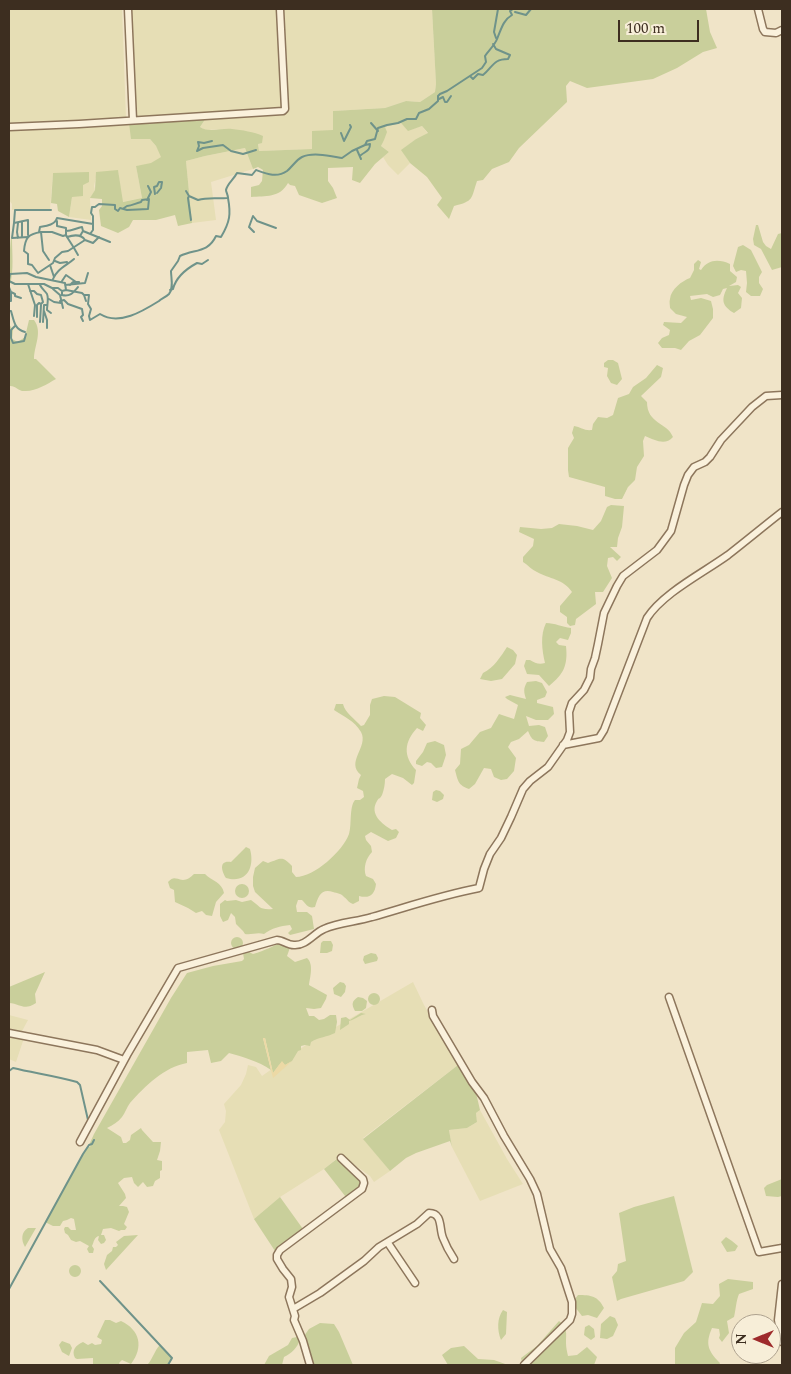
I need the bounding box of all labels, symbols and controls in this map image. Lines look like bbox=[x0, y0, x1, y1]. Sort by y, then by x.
scale bar bbox=[621, 10, 702, 42]
text: 100 m bbox=[626, 17, 665, 40]
north arrow bbox=[731, 1314, 781, 1364]
text: N bbox=[731, 1333, 752, 1345]

